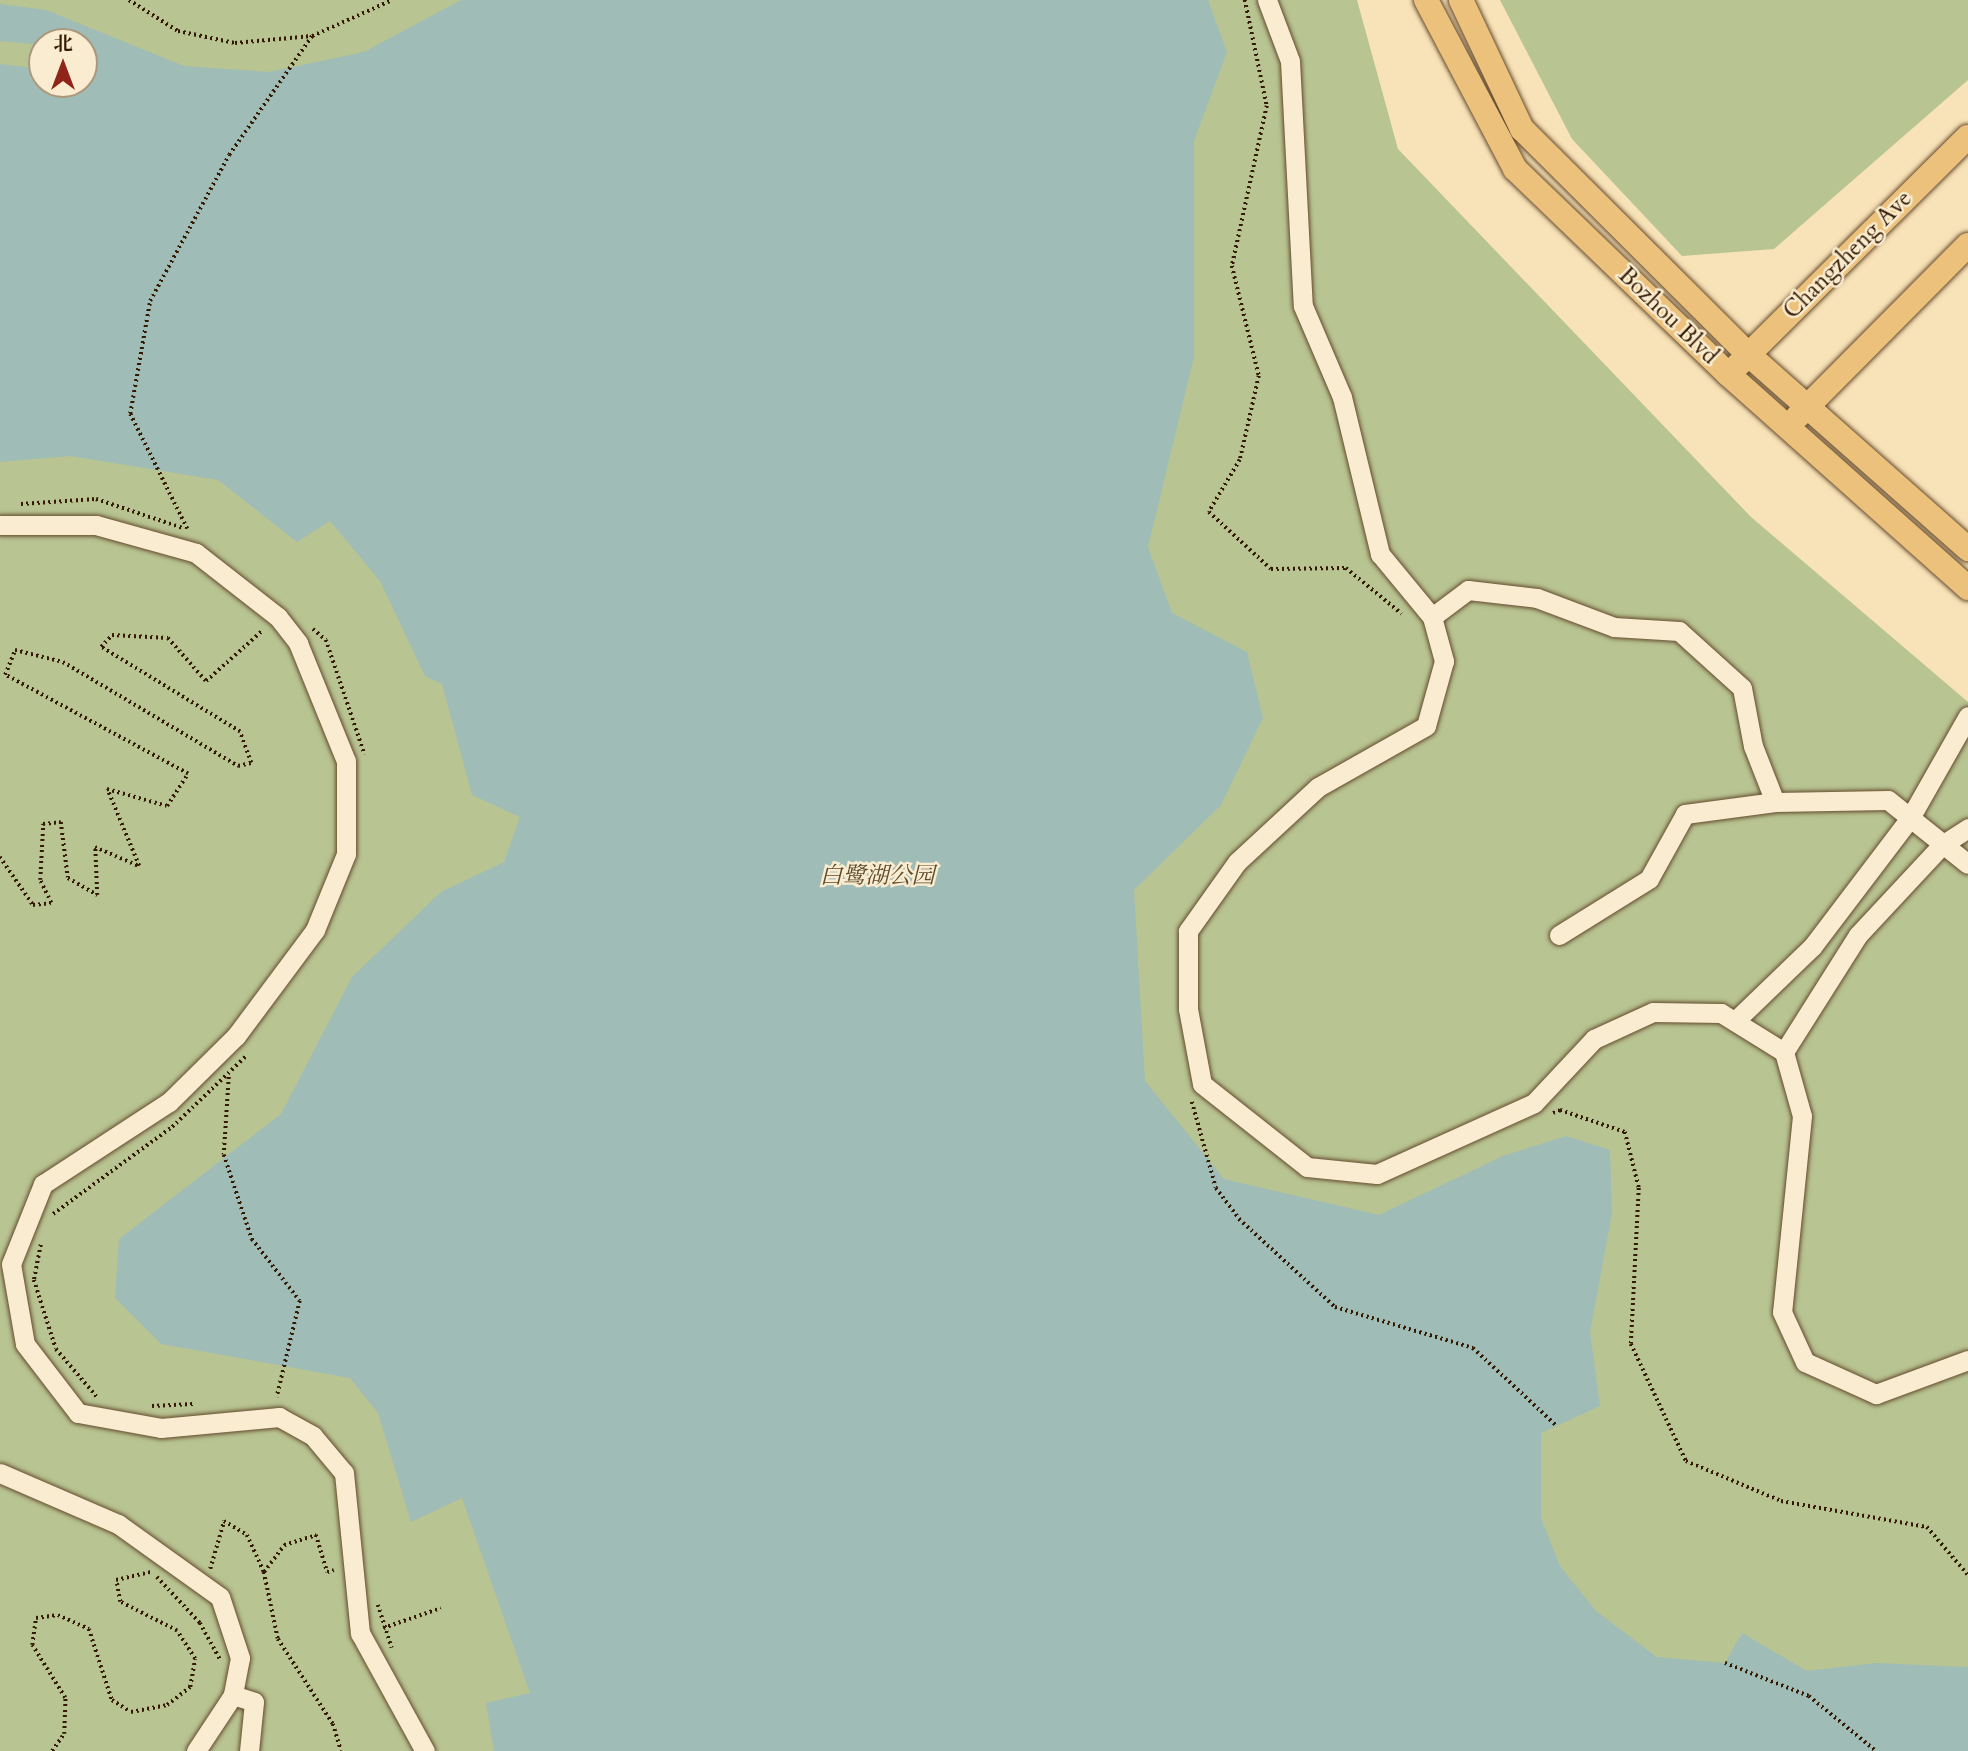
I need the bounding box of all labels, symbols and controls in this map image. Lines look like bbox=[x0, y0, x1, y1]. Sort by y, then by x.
north arrow bbox=[28, 28, 98, 98]
text: 北 bbox=[53, 31, 73, 57]
street label: Changzheng Ave bbox=[1778, 185, 1918, 325]
street label: Bozhou Blvd bbox=[1613, 262, 1723, 370]
park label: 白鹭湖公园 bbox=[820, 862, 934, 890]

